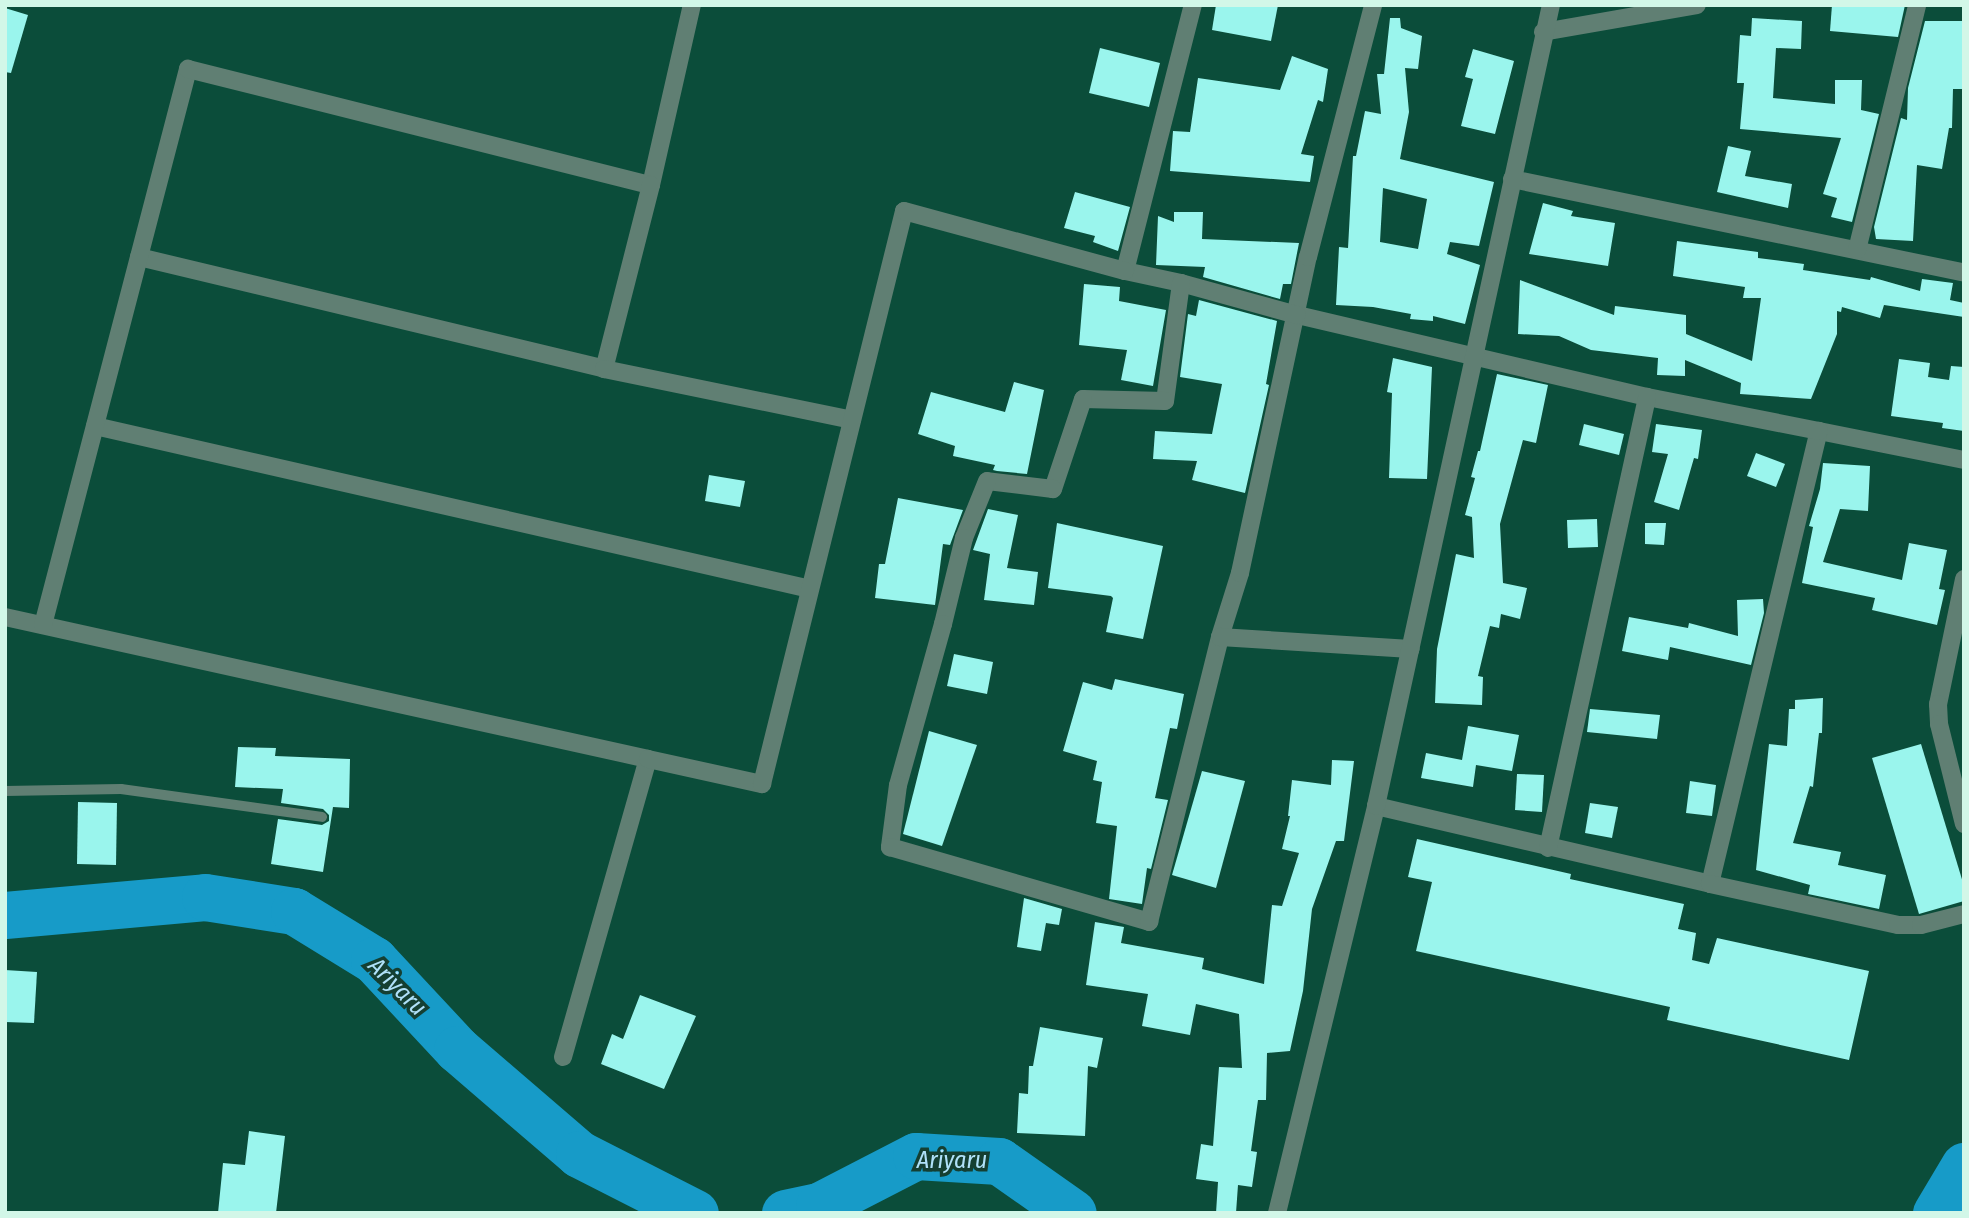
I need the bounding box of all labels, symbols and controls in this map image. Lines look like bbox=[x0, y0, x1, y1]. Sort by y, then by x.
water label: Ariyaru bbox=[362, 952, 432, 1022]
water label: Ariyaru bbox=[917, 1147, 987, 1175]

